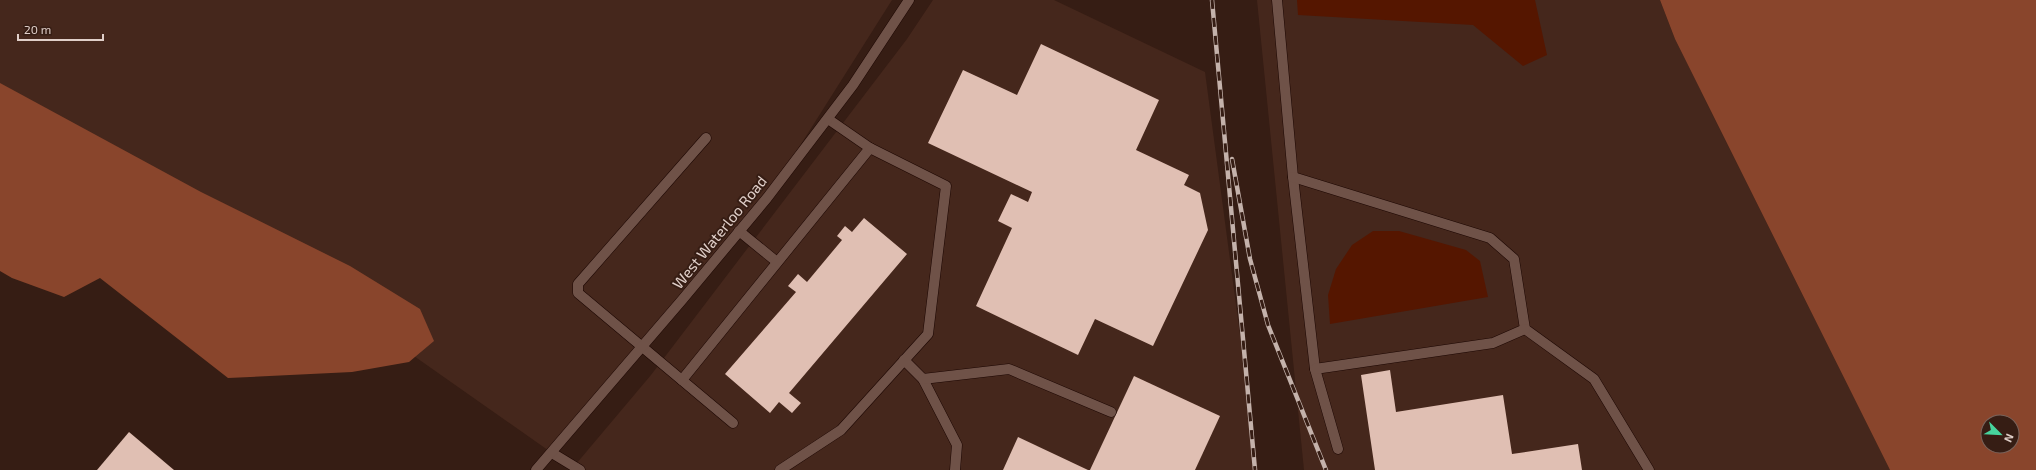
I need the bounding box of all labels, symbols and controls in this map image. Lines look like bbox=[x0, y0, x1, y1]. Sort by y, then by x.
scale bar bbox=[18, 16, 103, 42]
text: 20 m bbox=[24, 22, 51, 36]
street label: West Waterloo Road bbox=[668, 172, 770, 292]
north arrow bbox=[1980, 414, 2020, 454]
text: N bbox=[2002, 432, 2017, 445]

